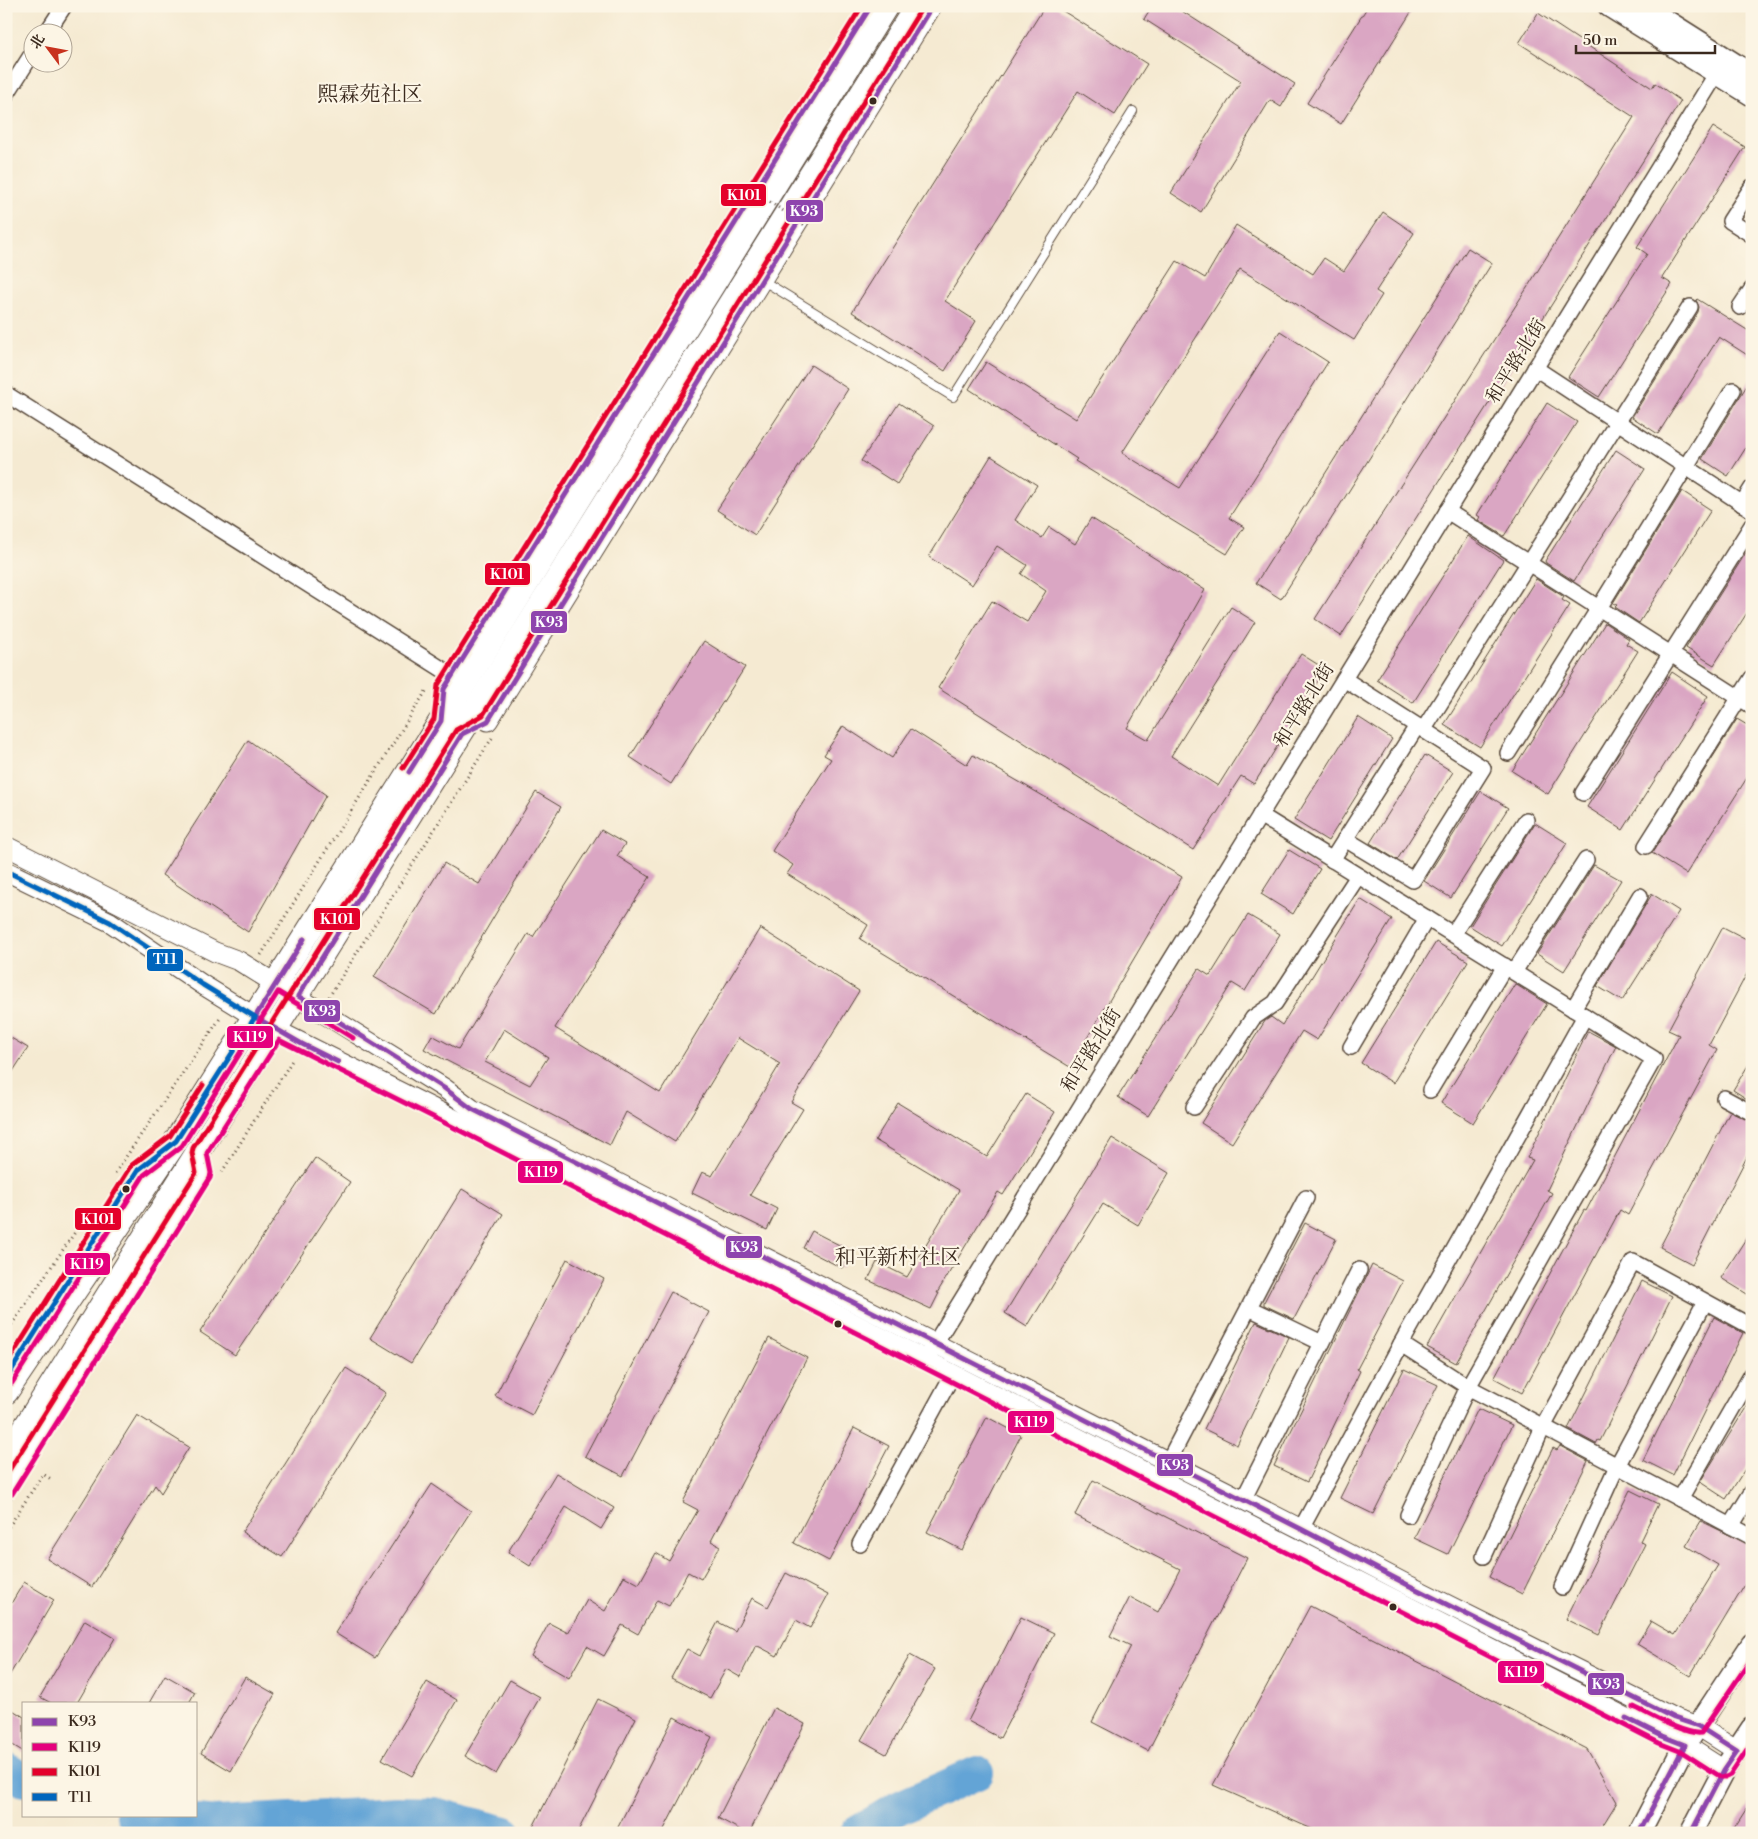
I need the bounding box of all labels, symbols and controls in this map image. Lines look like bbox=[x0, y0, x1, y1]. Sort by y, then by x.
north arrow bbox=[22, 22, 72, 72]
scale bar bbox=[1576, 22, 1714, 54]
text: 北 bbox=[26, 31, 49, 52]
text: 50 m bbox=[1583, 31, 1617, 50]
district label: 熙霖苑社区 bbox=[318, 82, 423, 108]
unlabelled marker bbox=[868, 96, 878, 106]
line badge: K101 bbox=[720, 183, 767, 207]
text: K101 bbox=[727, 187, 761, 205]
line badge: K93 bbox=[785, 199, 824, 223]
text: K93 bbox=[790, 203, 818, 221]
street label: 和平路北街 bbox=[1481, 314, 1551, 408]
line badge: K101 bbox=[484, 562, 531, 586]
text: K101 bbox=[490, 566, 524, 584]
line badge: K93 bbox=[530, 610, 568, 634]
text: K93 bbox=[535, 614, 563, 632]
street label: 和平路北街 bbox=[1269, 658, 1339, 752]
line badge: K101 bbox=[313, 907, 361, 931]
text: K101 bbox=[320, 911, 354, 929]
line badge: T11 bbox=[146, 948, 184, 972]
text: T11 bbox=[153, 951, 177, 969]
line badge: K93 bbox=[303, 999, 341, 1023]
text: K93 bbox=[308, 1003, 336, 1021]
street label: 和平路北街 bbox=[1056, 1003, 1126, 1097]
line badge: K119 bbox=[226, 1025, 274, 1049]
text: K119 bbox=[233, 1029, 267, 1047]
line badge: K119 bbox=[517, 1160, 564, 1184]
text: K119 bbox=[524, 1164, 558, 1182]
unlabelled marker bbox=[121, 1184, 131, 1194]
line badge: K101 bbox=[74, 1207, 122, 1231]
text: K101 bbox=[81, 1211, 115, 1229]
line badge: K93 bbox=[725, 1235, 763, 1259]
text: K93 bbox=[730, 1239, 758, 1257]
district label: 和平新村社区 bbox=[835, 1245, 961, 1271]
line badge: K119 bbox=[64, 1252, 111, 1276]
text: K119 bbox=[70, 1256, 104, 1274]
unlabelled marker bbox=[833, 1319, 843, 1329]
line badge: K119 bbox=[1007, 1410, 1055, 1434]
text: K119 bbox=[1014, 1414, 1048, 1432]
line badge: K93 bbox=[1156, 1453, 1194, 1477]
text: K93 bbox=[1161, 1457, 1189, 1475]
unlabelled marker bbox=[1388, 1602, 1398, 1612]
line badge: K119 bbox=[1497, 1660, 1545, 1684]
text: K119 bbox=[1504, 1664, 1538, 1682]
line badge: K93 bbox=[1587, 1672, 1625, 1696]
text: K93 bbox=[1592, 1676, 1620, 1694]
legend bbox=[22, 1702, 198, 1816]
text: K93 bbox=[68, 1712, 96, 1731]
text: K119 bbox=[68, 1738, 101, 1757]
text: K101 bbox=[68, 1762, 101, 1781]
text: T11 bbox=[68, 1788, 93, 1807]

